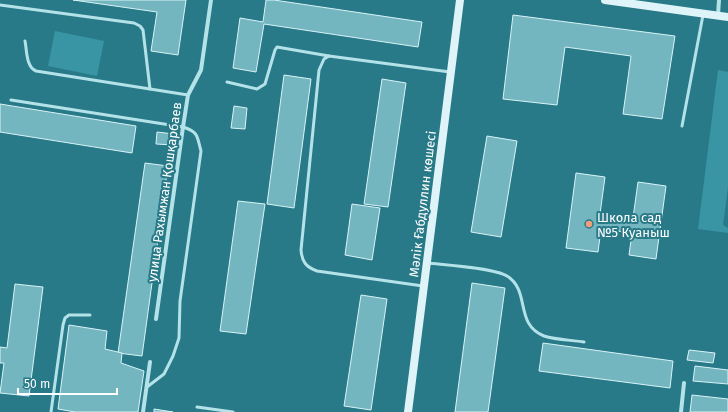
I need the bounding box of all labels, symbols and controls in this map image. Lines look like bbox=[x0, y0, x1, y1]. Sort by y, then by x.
street label: улица Рахымжан Қошқарбаев bbox=[144, 101, 185, 283]
street label: Мәлік Ғабдуллин көшесі bbox=[406, 130, 439, 278]
place label: Школа сад №5 Куаныш bbox=[597, 210, 670, 240]
marker: Школа сад №5 Куаныш bbox=[584, 219, 594, 229]
scale bar bbox=[18, 370, 117, 396]
text: 50 m bbox=[24, 377, 50, 391]

